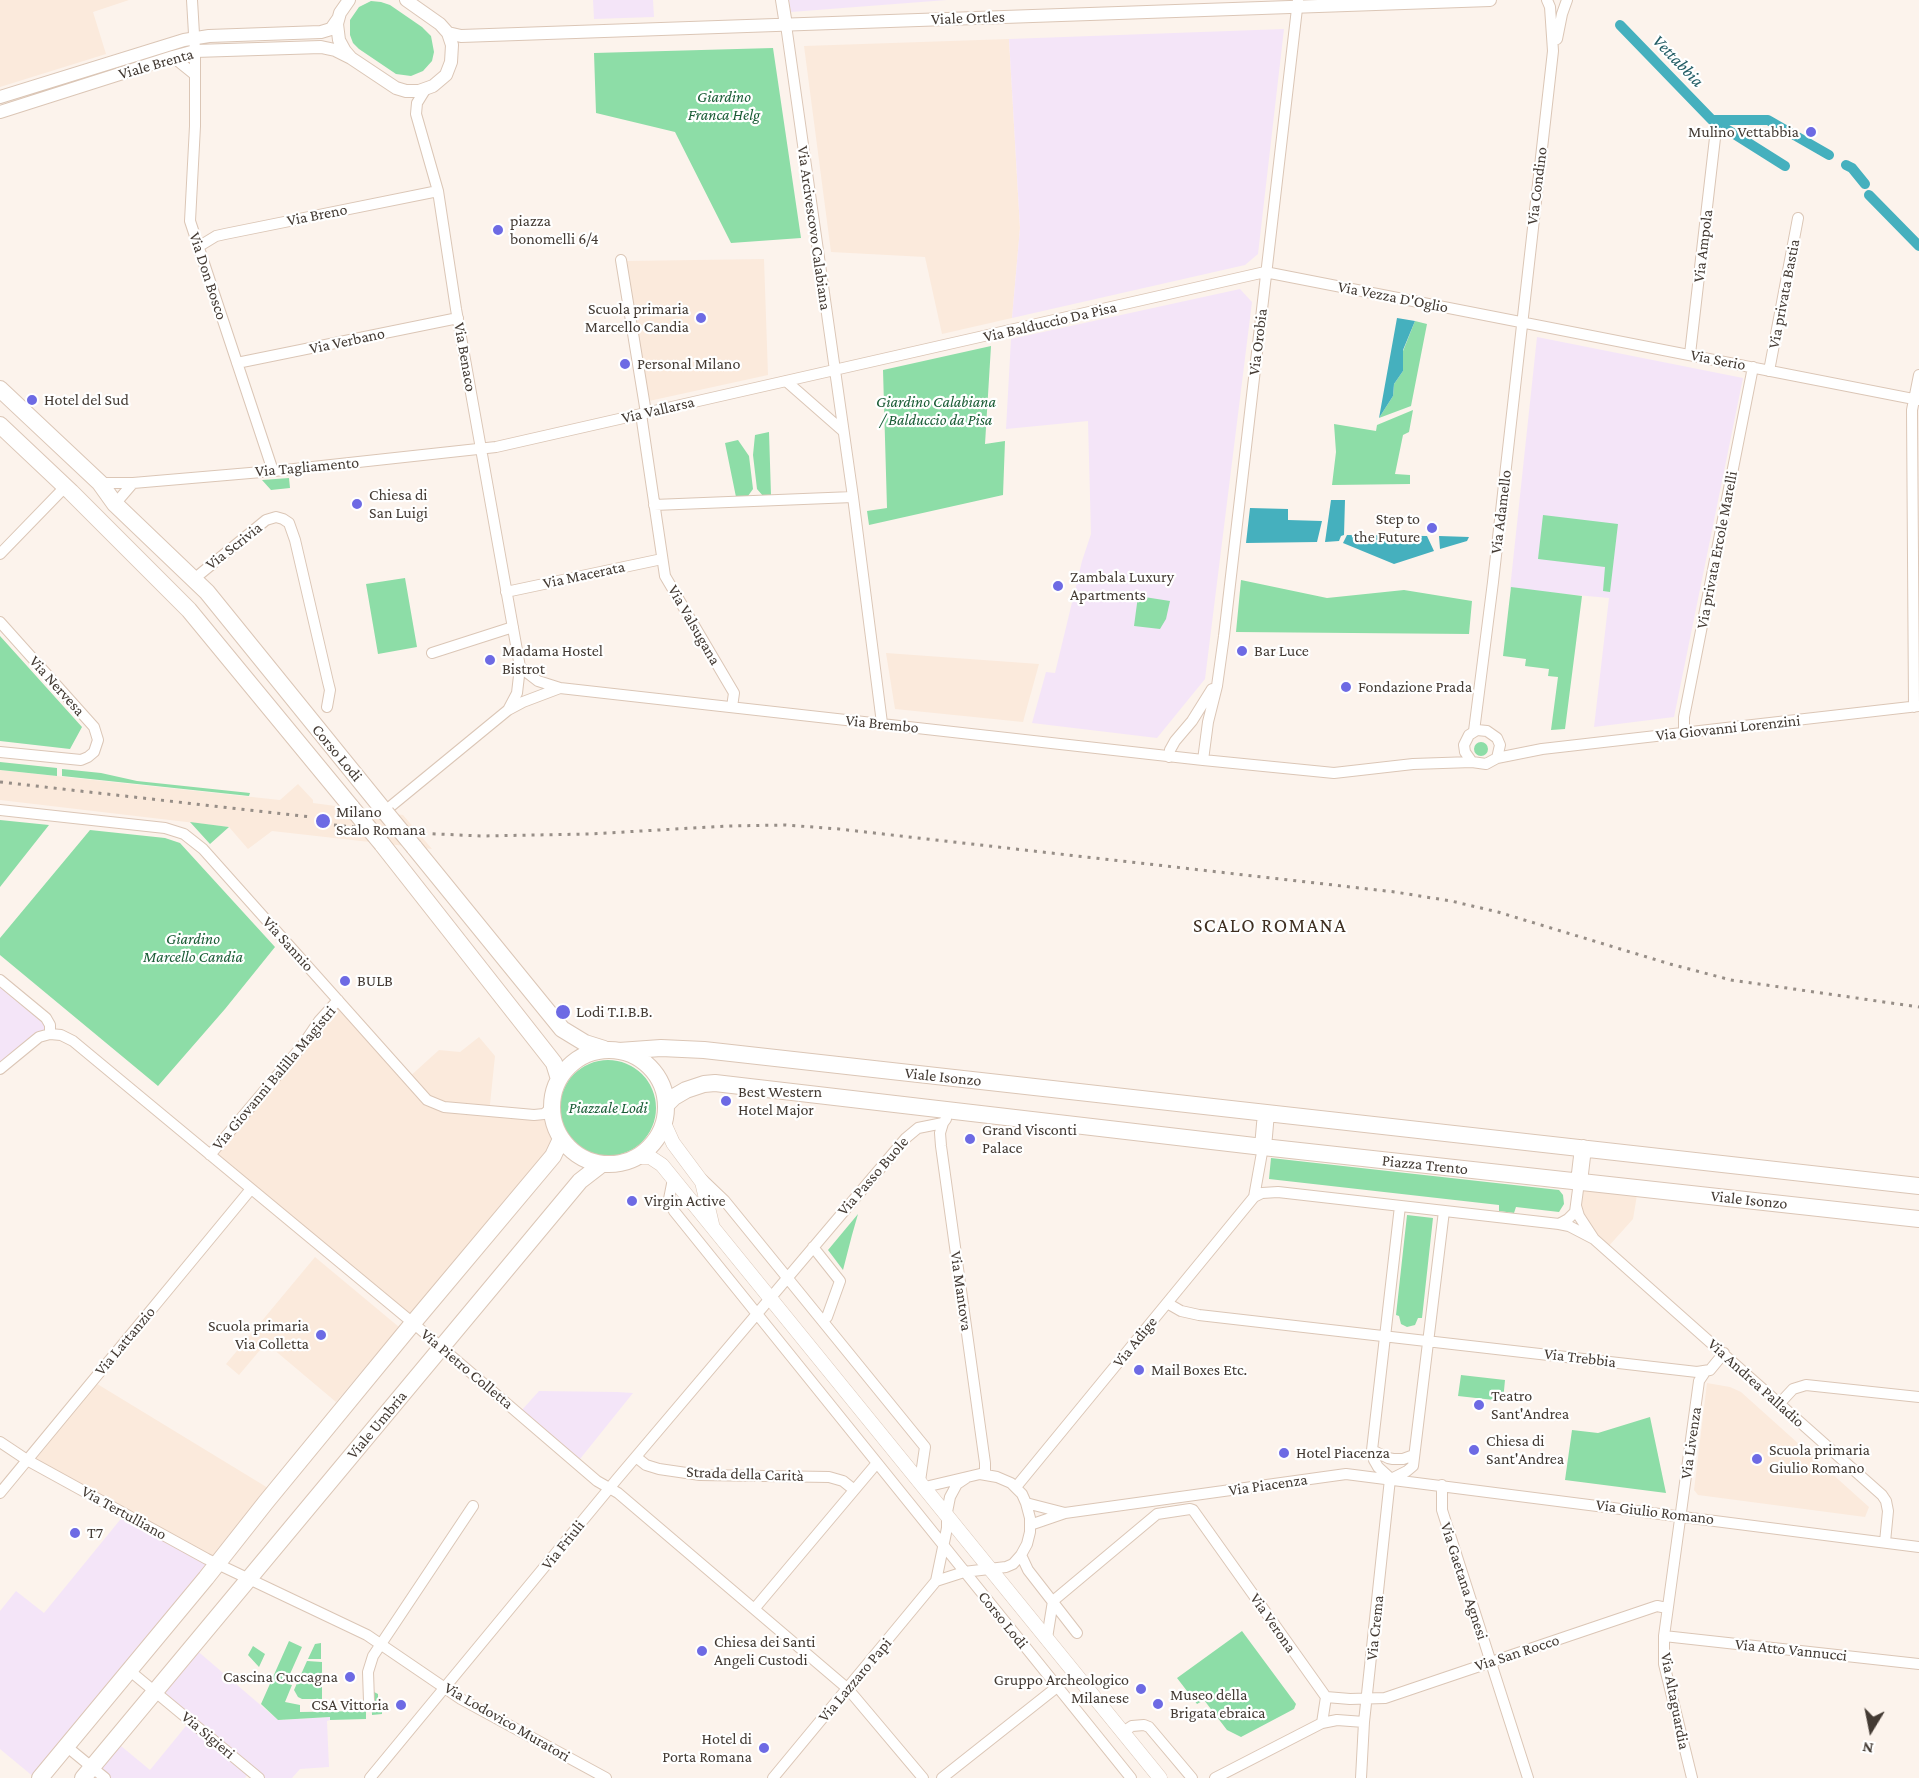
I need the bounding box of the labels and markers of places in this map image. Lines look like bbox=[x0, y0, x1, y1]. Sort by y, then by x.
place label: Mulino Vettabbia bbox=[1688, 122, 1799, 142]
marker: Mulino Vettabbia bbox=[1804, 125, 1818, 139]
place label: piazza bonomelli 6/4 bbox=[510, 211, 599, 249]
marker: piazza bonomelli 6/4 bbox=[491, 223, 505, 237]
place label: Scuola primaria Marcello Candia bbox=[585, 299, 689, 337]
marker: Scuola primaria Marcello Candia bbox=[694, 311, 708, 325]
place label: Personal Milano bbox=[637, 354, 740, 374]
marker: Personal Milano bbox=[618, 357, 632, 371]
place label: Hotel del Sud bbox=[44, 390, 129, 410]
marker: Hotel del Sud bbox=[25, 393, 39, 407]
place label: Chiesa di San Luigi bbox=[369, 485, 428, 523]
marker: Chiesa di San Luigi bbox=[350, 497, 364, 511]
place label: Step to the Future bbox=[1354, 509, 1420, 547]
marker: Step to the Future bbox=[1425, 521, 1439, 535]
place label: Zambala Luxury Apartments bbox=[1070, 567, 1174, 605]
marker: Zambala Luxury Apartments bbox=[1051, 579, 1065, 593]
place label: Madama Hostel Bistrot bbox=[502, 641, 603, 679]
place label: Bar Luce bbox=[1254, 641, 1309, 661]
marker: Bar Luce bbox=[1235, 644, 1249, 658]
marker: Madama Hostel Bistrot bbox=[483, 653, 497, 667]
place label: Fondazione Prada bbox=[1358, 677, 1472, 697]
marker: Fondazione Prada bbox=[1339, 680, 1353, 694]
place label: Milano Scalo Romana bbox=[336, 802, 426, 840]
marker: Milano Scalo Romana bbox=[314, 812, 332, 830]
place label: BULB bbox=[357, 971, 393, 991]
marker: BULB bbox=[338, 974, 352, 988]
place label: Lodi T.I.B.B. bbox=[576, 1002, 652, 1022]
marker: Lodi T.I.B.B. bbox=[554, 1003, 572, 1021]
place label: Best Western Hotel Major bbox=[738, 1082, 822, 1120]
marker: Best Western Hotel Major bbox=[719, 1094, 733, 1108]
place label: Grand Visconti Palace bbox=[982, 1120, 1077, 1158]
marker: Grand Visconti Palace bbox=[963, 1132, 977, 1146]
place label: Virgin Active bbox=[644, 1191, 725, 1211]
marker: Virgin Active bbox=[625, 1194, 639, 1208]
place label: Scuola primaria Via Colletta bbox=[208, 1316, 309, 1354]
marker: Scuola primaria Via Colletta bbox=[314, 1328, 328, 1342]
place label: Mail Boxes Etc. bbox=[1151, 1360, 1247, 1380]
marker: Mail Boxes Etc. bbox=[1132, 1363, 1146, 1377]
place label: Teatro Sant'Andrea bbox=[1491, 1386, 1569, 1424]
marker: Teatro Sant'Andrea bbox=[1472, 1398, 1486, 1412]
place label: Chiesa di Sant'Andrea bbox=[1486, 1431, 1564, 1469]
place label: Scuola primaria Giulio Romano bbox=[1769, 1440, 1870, 1478]
place label: Hotel Piacenza bbox=[1296, 1443, 1390, 1463]
marker: Chiesa di Sant'Andrea bbox=[1467, 1443, 1481, 1457]
marker: Hotel Piacenza bbox=[1277, 1446, 1291, 1460]
marker: Scuola primaria Giulio Romano bbox=[1750, 1452, 1764, 1466]
place label: T7 bbox=[87, 1523, 103, 1543]
marker: T7 bbox=[68, 1526, 82, 1540]
place label: Chiesa dei Santi Angeli Custodi bbox=[714, 1632, 816, 1670]
marker: Chiesa dei Santi Angeli Custodi bbox=[695, 1644, 709, 1658]
place label: Cascina Cuccagna bbox=[223, 1667, 338, 1687]
marker: Cascina Cuccagna bbox=[343, 1670, 357, 1684]
place label: Gruppo Archeologico Milanese bbox=[994, 1670, 1129, 1708]
marker: Gruppo Archeologico Milanese bbox=[1134, 1682, 1148, 1696]
place label: Museo della Brigata ebraica bbox=[1170, 1685, 1266, 1723]
place label: CSA Vittoria bbox=[311, 1695, 389, 1715]
marker: Museo della Brigata ebraica bbox=[1151, 1697, 1165, 1711]
marker: CSA Vittoria bbox=[394, 1698, 408, 1712]
place label: Hotel di Porta Romana bbox=[662, 1729, 752, 1767]
marker: Hotel di Porta Romana bbox=[757, 1741, 771, 1755]

